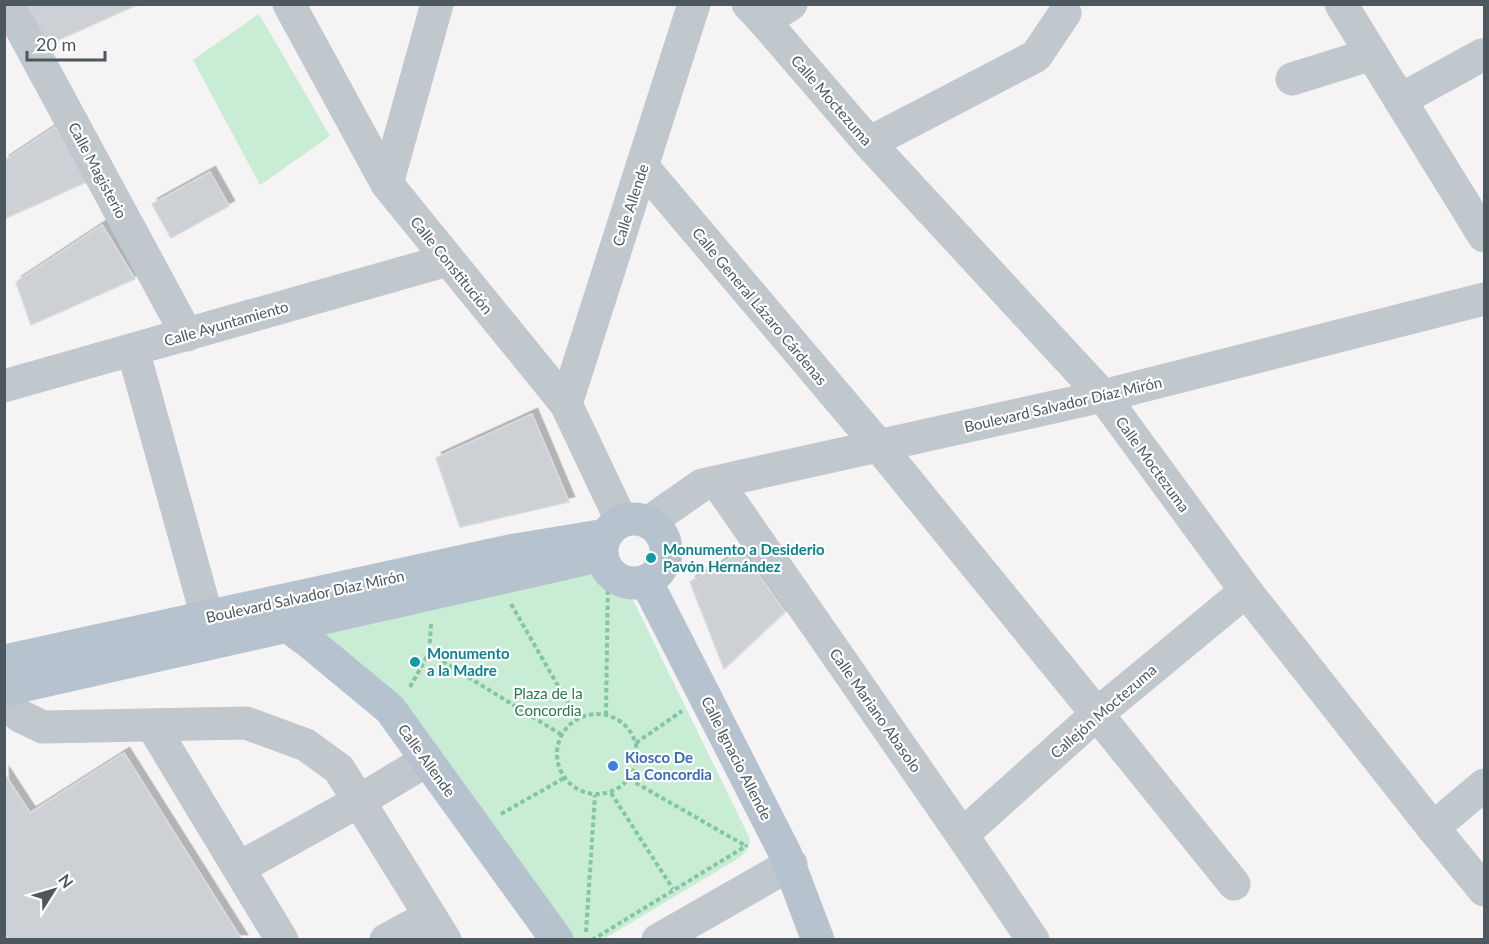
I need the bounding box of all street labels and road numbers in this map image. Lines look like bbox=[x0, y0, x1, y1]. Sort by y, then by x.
street label: Calle Moctezuma bbox=[788, 51, 876, 149]
street label: Calle Magisterio bbox=[65, 119, 131, 221]
street label: Calle Allende bbox=[608, 161, 652, 249]
street label: Calle Constitución bbox=[407, 213, 497, 317]
street label: Calle General Lázaro Cárdenas bbox=[689, 224, 831, 388]
street label: Calle Ayuntamiento bbox=[162, 297, 290, 349]
street label: Boulevard Salvador Díaz Mirón bbox=[962, 372, 1164, 436]
street label: Calle Moctezuma bbox=[1112, 413, 1194, 515]
street label: Boulevard Salvador Díaz Mirón bbox=[204, 566, 406, 626]
street label: Calle Mariano Abasolo bbox=[826, 645, 926, 775]
street label: Callejón Moctezuma bbox=[1046, 660, 1160, 762]
street label: Calle Ignacio Allende bbox=[698, 693, 776, 823]
street label: Calle Allende bbox=[395, 720, 459, 800]

